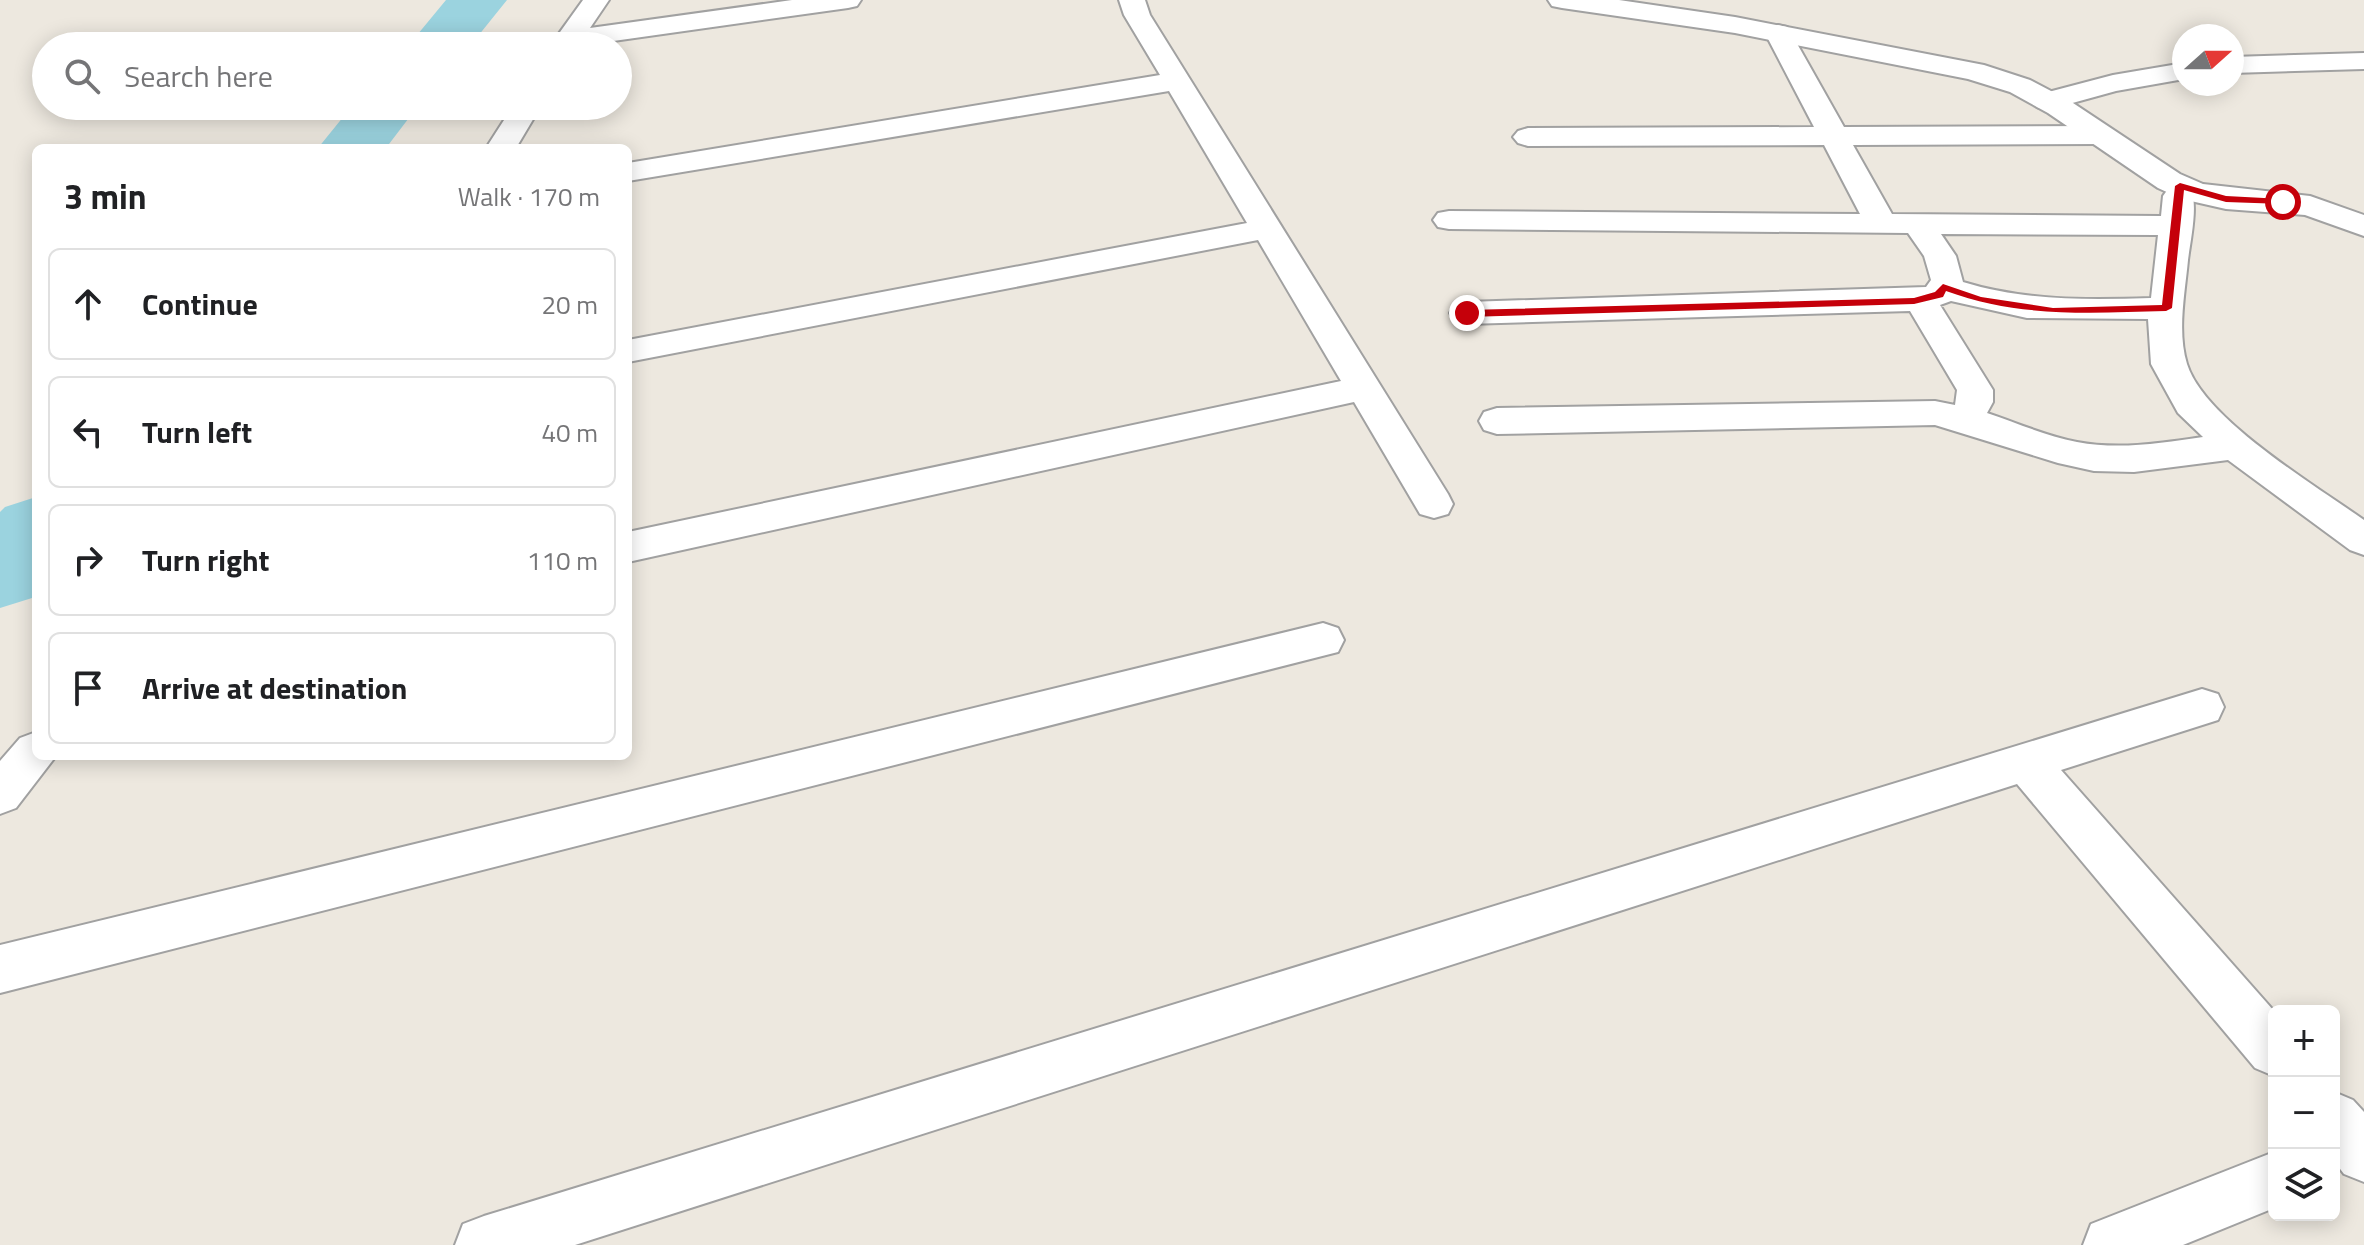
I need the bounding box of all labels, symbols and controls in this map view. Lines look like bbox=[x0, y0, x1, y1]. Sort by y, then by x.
north arrow bbox=[2172, 24, 2244, 96]
search box bbox=[32, 32, 632, 120]
text: Search here bbox=[124, 53, 273, 99]
icon: search bbox=[60, 54, 104, 98]
text: 3 min bbox=[64, 170, 147, 222]
text: Walk · 170 m bbox=[458, 177, 600, 216]
route start bbox=[2265, 184, 2301, 220]
text: Continue bbox=[142, 281, 258, 327]
icon: ahead bbox=[66, 282, 110, 326]
text: 20 m bbox=[541, 285, 598, 324]
route end bbox=[1449, 295, 1485, 331]
text: Turn left bbox=[142, 409, 252, 455]
icon: left bbox=[66, 410, 110, 454]
text: 40 m bbox=[541, 413, 598, 452]
text: Turn right bbox=[142, 537, 270, 583]
icon: right bbox=[66, 538, 110, 582]
text: 110 m bbox=[527, 541, 598, 580]
text: Arrive at destination bbox=[142, 665, 407, 711]
icon: arrive bbox=[66, 666, 110, 710]
map controls bbox=[2268, 1005, 2340, 1221]
button: + bbox=[2268, 1005, 2340, 1077]
button: − bbox=[2268, 1077, 2340, 1149]
button: layers bbox=[2268, 1149, 2340, 1221]

